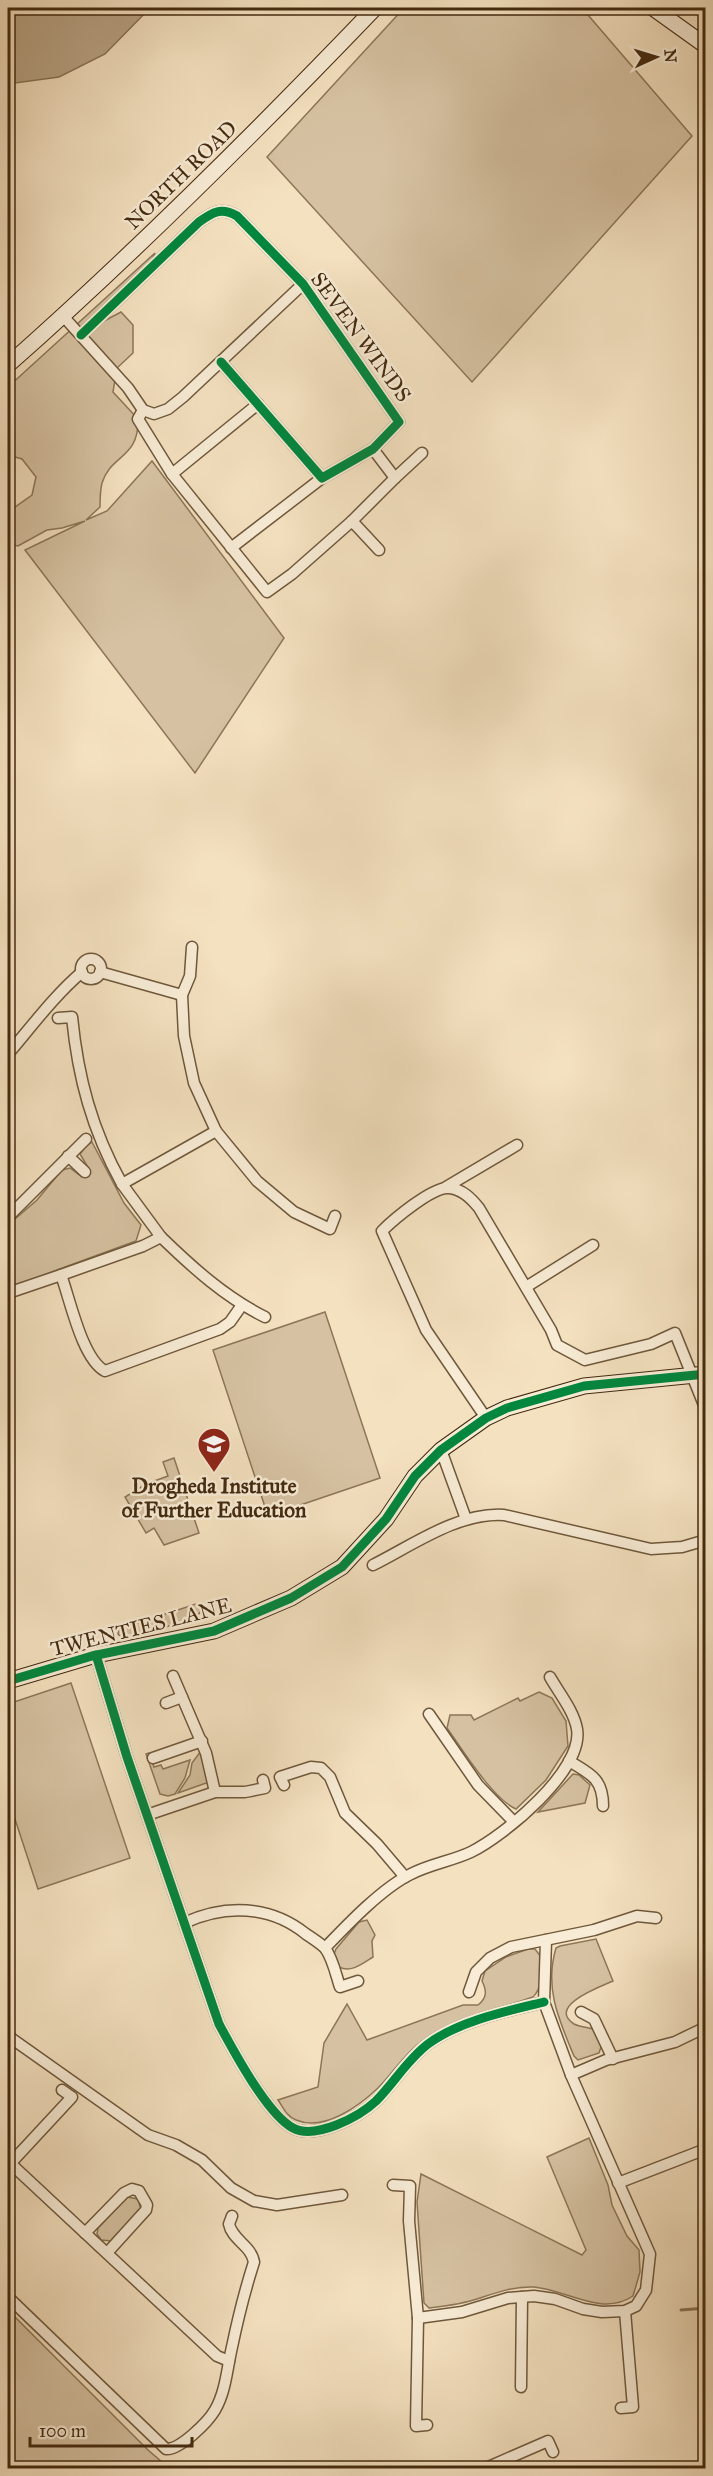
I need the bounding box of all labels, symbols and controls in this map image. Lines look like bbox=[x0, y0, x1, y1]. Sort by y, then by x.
north arrow bbox=[626, 27, 686, 87]
text: N bbox=[661, 49, 680, 64]
street label: NORTH ROAD bbox=[120, 115, 242, 235]
street label: SEVEN WINDS bbox=[305, 267, 417, 407]
school or university icon: Drogheda Institute of Further Education bbox=[196, 1426, 232, 1473]
place label: Drogheda Institute of Further Education bbox=[122, 1473, 307, 1523]
street label: TWENTIES LANE bbox=[48, 1592, 234, 1662]
scale bar bbox=[30, 2410, 192, 2448]
text: 100 m bbox=[39, 2420, 86, 2442]

